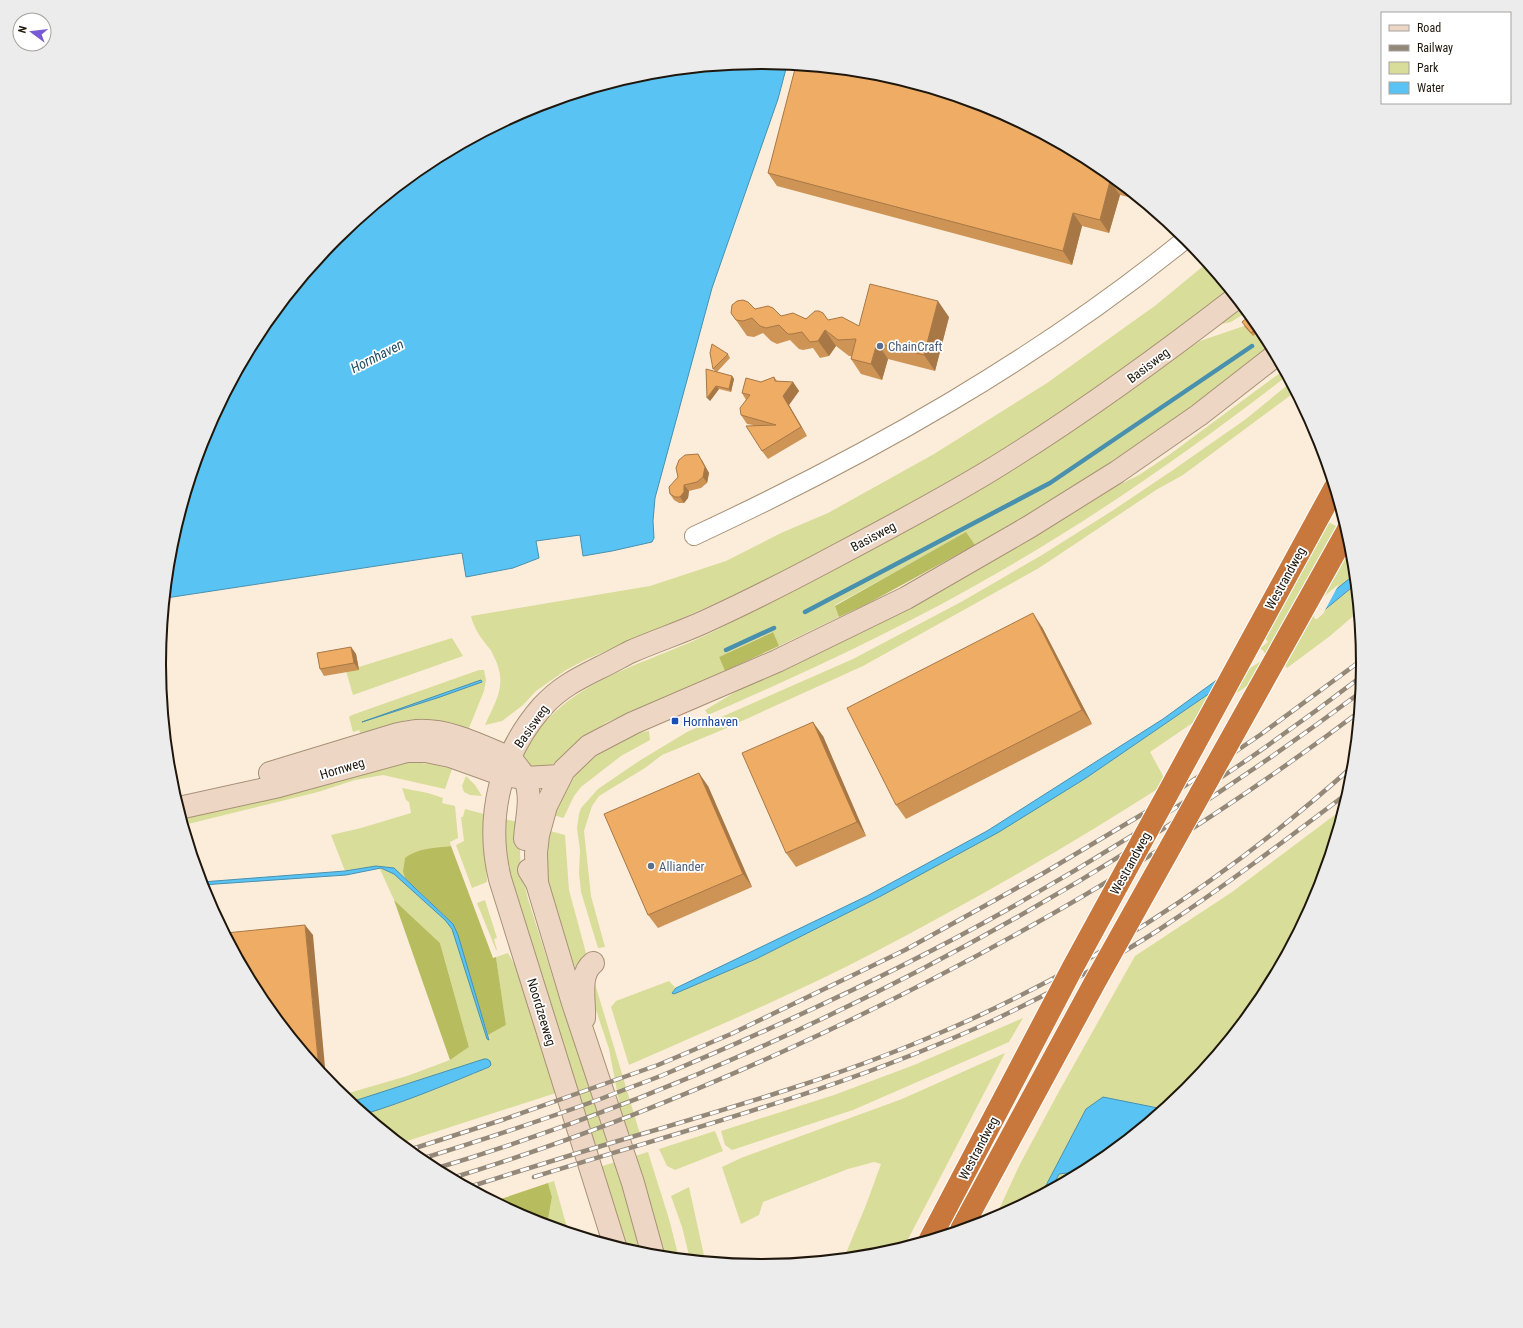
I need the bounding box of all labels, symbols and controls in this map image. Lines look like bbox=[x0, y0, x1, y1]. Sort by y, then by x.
north arrow bbox=[12, 12, 52, 52]
legend bbox=[1381, 12, 1511, 104]
text: Road bbox=[1417, 21, 1441, 35]
text: N bbox=[16, 24, 30, 34]
text: Railway bbox=[1417, 41, 1453, 55]
text: Park bbox=[1417, 61, 1439, 75]
text: Water bbox=[1417, 81, 1445, 95]
water label: Hornhaven bbox=[348, 336, 406, 376]
place label: ChainCraft bbox=[888, 339, 943, 354]
marker: ChainCraft bbox=[875, 341, 885, 351]
street label: Basisweg bbox=[1124, 345, 1172, 386]
street label: Basisweg bbox=[848, 518, 898, 555]
street label: Westrandweg bbox=[1262, 544, 1309, 612]
street label: Basisweg bbox=[511, 702, 552, 751]
place label: Hornhaven bbox=[683, 714, 738, 729]
marker: Hornhaven bbox=[670, 716, 680, 726]
street label: Hornweg bbox=[318, 755, 366, 782]
street label: Westrandweg bbox=[1107, 829, 1154, 897]
place label: Alliander bbox=[659, 859, 705, 874]
marker: Alliander bbox=[646, 861, 656, 871]
street label: Noordzeeweg bbox=[524, 976, 559, 1048]
street label: Westrandweg bbox=[956, 1114, 1001, 1182]

